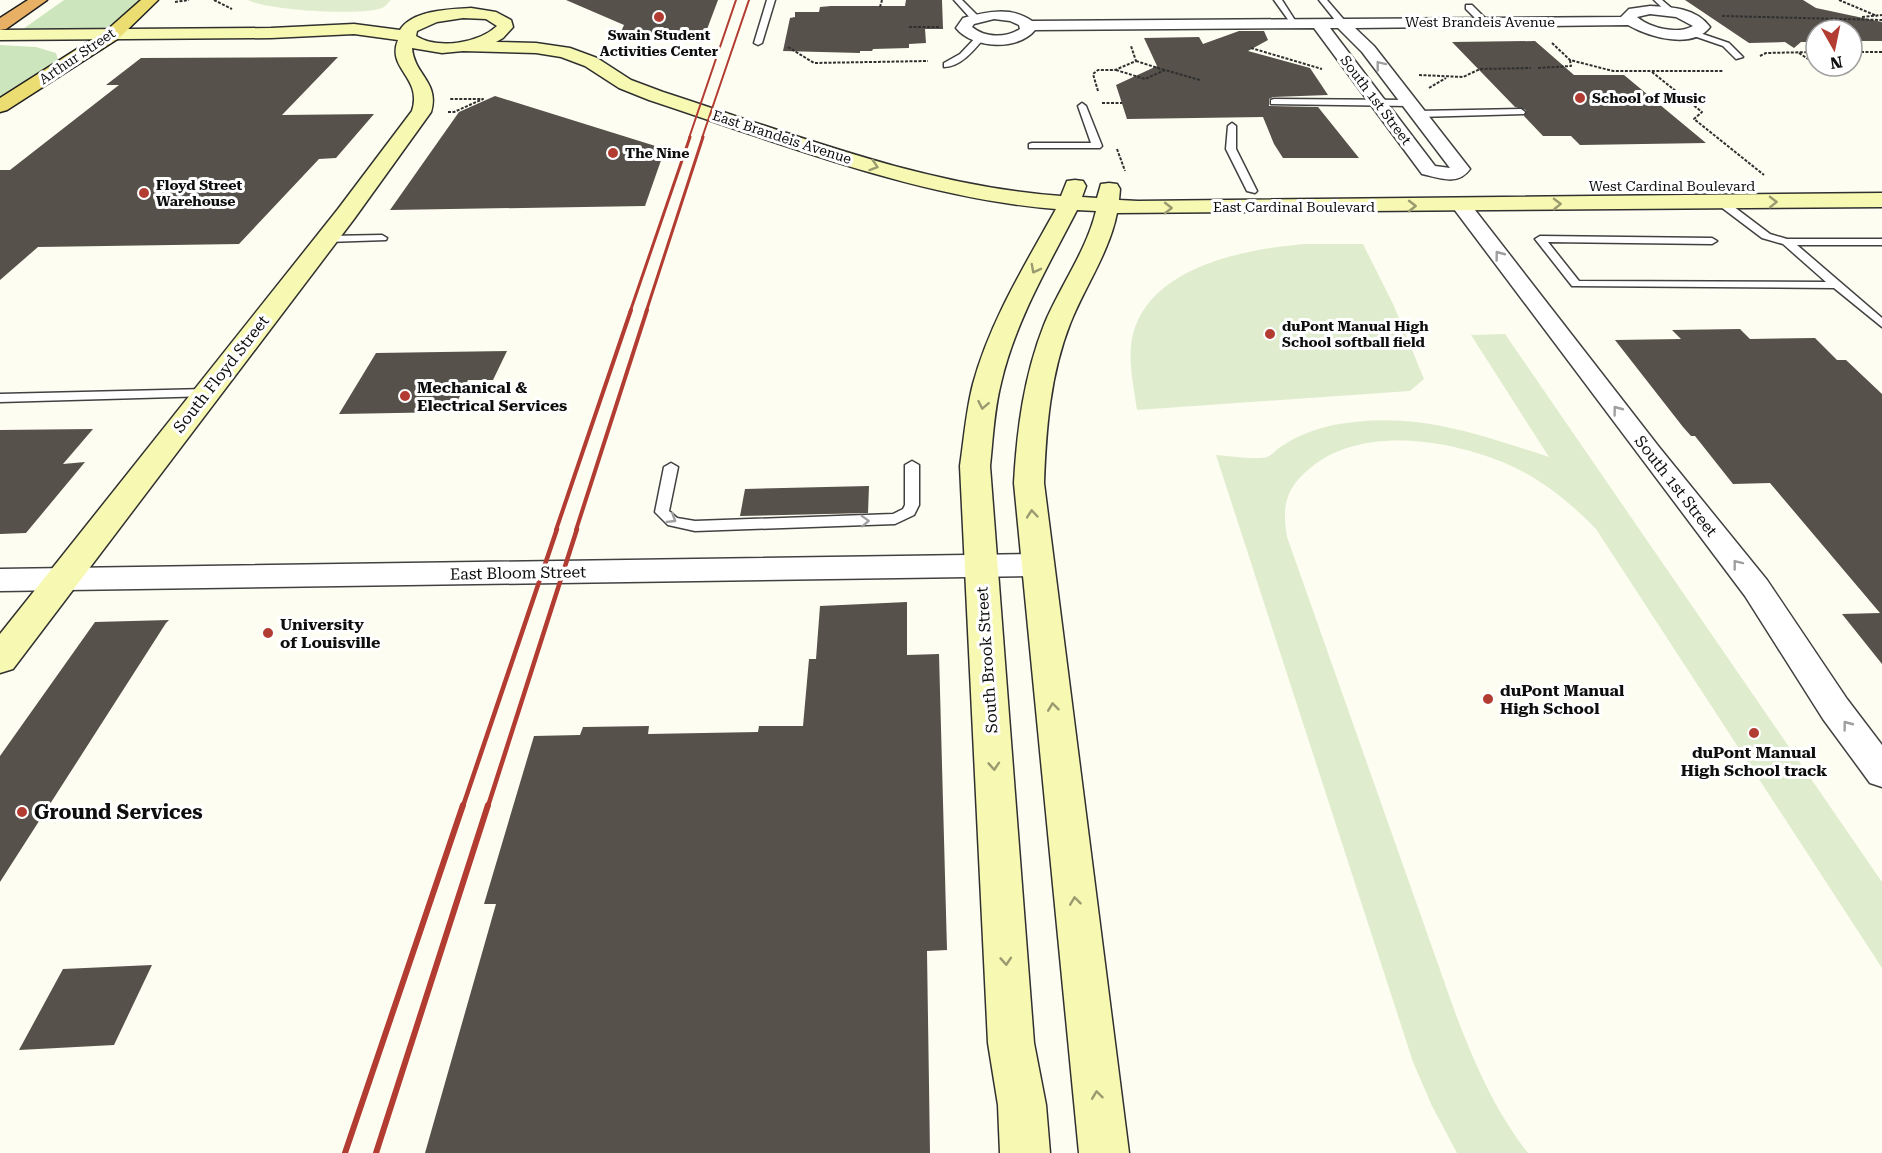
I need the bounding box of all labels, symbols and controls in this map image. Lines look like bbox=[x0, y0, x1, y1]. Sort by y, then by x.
marker: Swain Student Activities Center bbox=[652, 10, 666, 24]
street label: West Brandeis Avenue bbox=[1405, 14, 1555, 30]
north arrow bbox=[1804, 18, 1864, 78]
street label: Arthur Street bbox=[36, 25, 118, 87]
place label: Swain Student Activities Center bbox=[600, 27, 719, 59]
street label: South 1st Street bbox=[1337, 52, 1415, 148]
text: N bbox=[1829, 52, 1844, 73]
one-way arrow bbox=[1376, 61, 1387, 72]
place label: School of Music bbox=[1592, 90, 1706, 106]
marker: School of Music bbox=[1573, 91, 1587, 105]
street label: East Brandeis Avenue bbox=[710, 107, 854, 167]
place label: The Nine bbox=[625, 145, 689, 161]
marker: The Nine bbox=[606, 146, 620, 160]
one-way arrow bbox=[868, 159, 879, 171]
place label: Floyd Street Warehouse bbox=[156, 177, 242, 209]
street label: West Cardinal Boulevard bbox=[1589, 178, 1755, 194]
marker: Floyd Street Warehouse bbox=[137, 186, 151, 200]
one-way arrow bbox=[1769, 196, 1778, 208]
one-way arrow bbox=[1553, 198, 1562, 210]
street label: East Cardinal Boulevard bbox=[1213, 199, 1375, 215]
one-way arrow bbox=[1408, 200, 1417, 212]
one-way arrow bbox=[1163, 202, 1172, 214]
one-way arrow bbox=[1496, 251, 1507, 262]
one-way arrow bbox=[1031, 263, 1042, 273]
street label: South Floyd Street bbox=[169, 311, 273, 436]
place label: duPont Manual High School softball field bbox=[1282, 318, 1429, 350]
marker: duPont Manual High School softball field bbox=[1263, 327, 1277, 341]
place label: Mechanical & Electrical Services bbox=[417, 378, 567, 415]
marker: Mechanical & Electrical Services bbox=[398, 389, 412, 403]
one-way arrow bbox=[977, 399, 990, 409]
one-way arrow bbox=[1613, 406, 1624, 417]
street label: South 1st Street bbox=[1631, 432, 1721, 540]
one-way arrow bbox=[1026, 509, 1039, 518]
one-way arrow bbox=[665, 511, 676, 522]
one-way arrow bbox=[860, 515, 869, 527]
one-way arrow bbox=[1733, 560, 1744, 571]
street label: East Bloom Street bbox=[450, 562, 586, 584]
street label: South Brook Street bbox=[972, 586, 1002, 734]
place label: University of Louisville bbox=[280, 615, 380, 652]
marker: University of Louisville bbox=[261, 626, 275, 640]
place label: duPont Manual High School bbox=[1500, 681, 1625, 718]
marker: duPont Manual High School bbox=[1481, 692, 1495, 706]
one-way arrow bbox=[1047, 703, 1059, 712]
one-way arrow bbox=[1843, 721, 1854, 732]
marker: duPont Manual High School track bbox=[1747, 726, 1761, 740]
place label: duPont Manual High School track bbox=[1681, 743, 1827, 780]
one-way arrow bbox=[987, 762, 1000, 771]
place label: Ground Services bbox=[34, 800, 203, 824]
marker: Ground Services bbox=[15, 805, 29, 819]
one-way arrow bbox=[1069, 897, 1082, 906]
one-way arrow bbox=[1000, 957, 1013, 966]
one-way arrow bbox=[1091, 1090, 1104, 1099]

